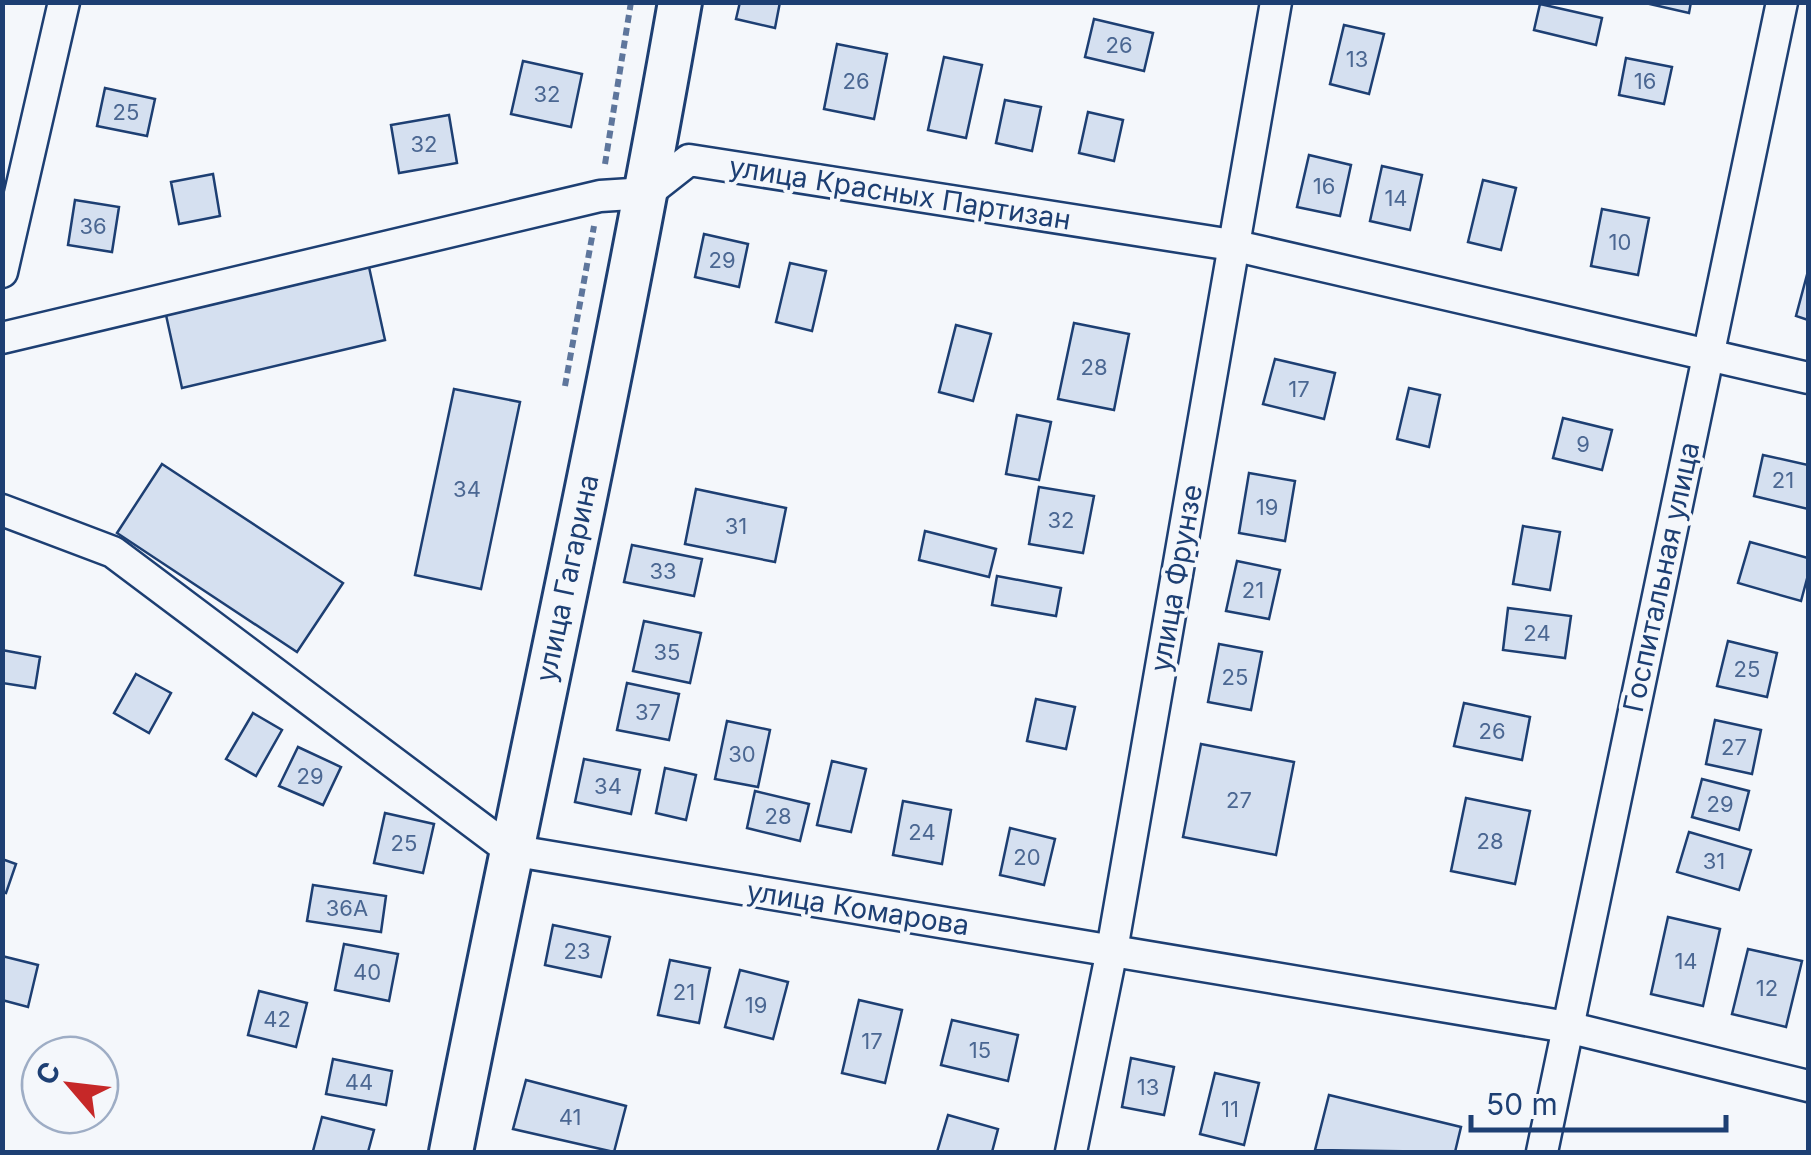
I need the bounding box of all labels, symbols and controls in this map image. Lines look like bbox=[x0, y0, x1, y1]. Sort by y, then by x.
house number: 26 bbox=[1105, 32, 1133, 58]
house number: 13 bbox=[1346, 46, 1368, 72]
house number: 26 bbox=[842, 68, 870, 94]
house number: 16 bbox=[1634, 68, 1656, 94]
house number: 32 bbox=[533, 81, 561, 107]
house number: 25 bbox=[113, 99, 139, 125]
house number: 32 bbox=[410, 131, 438, 157]
street label: улица Красных Партизан bbox=[727, 149, 1073, 237]
house number: 16 bbox=[1313, 173, 1335, 199]
house number: 14 bbox=[1384, 185, 1408, 211]
house number: 36 bbox=[79, 213, 107, 239]
house number: 10 bbox=[1609, 229, 1631, 255]
house number: 29 bbox=[708, 247, 736, 273]
house number: 28 bbox=[1080, 354, 1108, 380]
house number: 17 bbox=[1288, 376, 1310, 402]
house number: 9 bbox=[1576, 431, 1590, 457]
street label: Госпитальная улица bbox=[1616, 439, 1706, 715]
house number: 21 bbox=[1772, 467, 1794, 493]
street label: улица Гагарина bbox=[528, 471, 606, 685]
house number: 34 bbox=[453, 476, 481, 502]
street label: улица Фрунзе bbox=[1143, 482, 1209, 674]
house number: 19 bbox=[1256, 494, 1278, 520]
house number: 32 bbox=[1047, 507, 1075, 533]
house number: 31 bbox=[725, 513, 747, 539]
house number: 33 bbox=[649, 558, 677, 584]
house number: 21 bbox=[1242, 577, 1264, 603]
house number: 24 bbox=[1523, 620, 1551, 646]
house number: 35 bbox=[654, 639, 680, 665]
house number: 25 bbox=[1734, 656, 1760, 682]
house number: 25 bbox=[1222, 664, 1248, 690]
house number: 37 bbox=[635, 699, 661, 725]
house number: 26 bbox=[1478, 718, 1506, 744]
house number: 27 bbox=[1721, 734, 1747, 760]
house number: 30 bbox=[728, 741, 756, 767]
house number: 29 bbox=[296, 763, 324, 789]
house number: 34 bbox=[594, 773, 622, 799]
house number: 27 bbox=[1226, 787, 1252, 813]
house number: 29 bbox=[1706, 791, 1734, 817]
house number: 28 bbox=[764, 803, 792, 829]
house number: 24 bbox=[908, 819, 936, 845]
house number: 28 bbox=[1476, 828, 1504, 854]
house number: 25 bbox=[391, 830, 417, 856]
house number: 20 bbox=[1013, 844, 1041, 870]
house number: 31 bbox=[1703, 848, 1725, 874]
street label: улица Комарова bbox=[744, 874, 972, 942]
house number: 36А bbox=[326, 895, 368, 921]
house number: 23 bbox=[563, 938, 591, 964]
house number: 14 bbox=[1674, 948, 1698, 974]
house number: 40 bbox=[353, 959, 381, 985]
house number: 12 bbox=[1756, 975, 1778, 1001]
house number: 21 bbox=[673, 979, 695, 1005]
house number: 19 bbox=[745, 992, 767, 1018]
house number: 42 bbox=[263, 1006, 291, 1032]
house number: 17 bbox=[861, 1028, 883, 1054]
north arrow bbox=[20, 1035, 120, 1135]
house number: 15 bbox=[969, 1037, 991, 1063]
text: С bbox=[28, 1056, 68, 1090]
house number: 44 bbox=[345, 1069, 373, 1095]
scale bar bbox=[1471, 1070, 1726, 1132]
house number: 13 bbox=[1137, 1074, 1159, 1100]
text: 50 m bbox=[1486, 1086, 1558, 1122]
house number: 11 bbox=[1221, 1096, 1239, 1122]
house number: 41 bbox=[559, 1104, 581, 1130]

